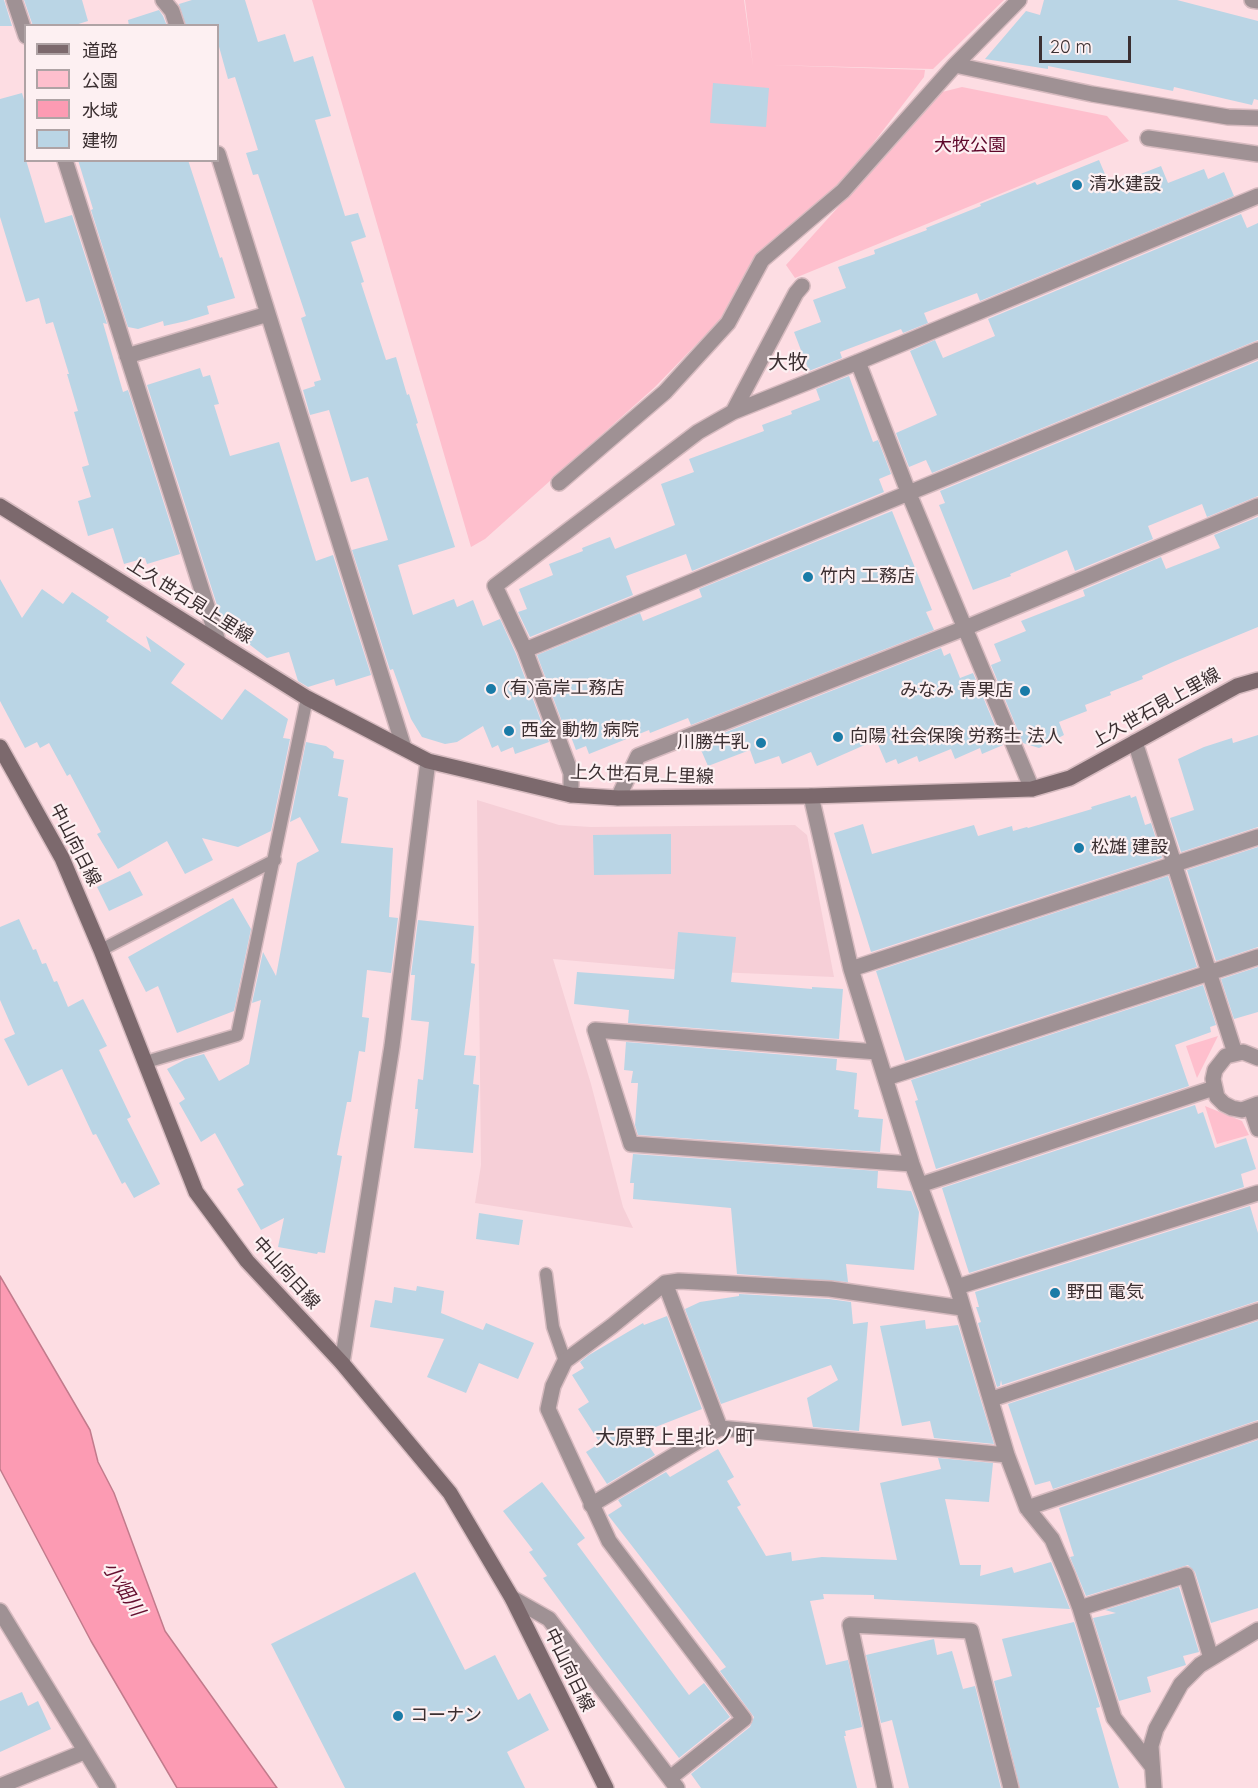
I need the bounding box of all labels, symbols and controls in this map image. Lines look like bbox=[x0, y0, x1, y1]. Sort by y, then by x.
legend bbox=[24, 24, 219, 162]
scale bar bbox=[1042, 24, 1134, 62]
text: 20 m bbox=[1050, 35, 1092, 58]
text: 道路 bbox=[82, 39, 118, 62]
text: 公園 bbox=[82, 69, 118, 92]
text: 水域 bbox=[82, 99, 118, 122]
text: 建物 bbox=[82, 129, 118, 152]
park label: 大牧公園 bbox=[934, 135, 1006, 157]
place label: 清水建設 bbox=[1089, 174, 1161, 196]
marker: 清水建設 bbox=[1070, 178, 1084, 192]
district label: 大牧 bbox=[768, 351, 808, 375]
street label: 上久世石見上里線 bbox=[123, 554, 257, 648]
place label: 竹内 工務店 bbox=[820, 566, 915, 588]
marker: 竹内 工務店 bbox=[801, 570, 815, 584]
street label: 上久世石見上里線 bbox=[1088, 664, 1224, 752]
place label: (有)高岸工務店 bbox=[503, 678, 624, 700]
place label: みなみ 青果店 bbox=[900, 680, 1013, 702]
marker: (有)高岸工務店 bbox=[484, 682, 498, 696]
marker: みなみ 青果店 bbox=[1018, 684, 1032, 698]
place label: 西金 動物 病院 bbox=[521, 720, 639, 742]
marker: 西金 動物 病院 bbox=[502, 724, 516, 738]
place label: 向陽 社会保険 労務士 法人 bbox=[850, 726, 1063, 748]
marker: 向陽 社会保険 労務士 法人 bbox=[831, 730, 845, 744]
place label: 川勝牛乳 bbox=[677, 732, 749, 754]
marker: 川勝牛乳 bbox=[754, 736, 768, 750]
street label: 上久世石見上里線 bbox=[570, 762, 714, 788]
street label: 中山向日線 bbox=[45, 800, 105, 890]
place label: 松雄 建設 bbox=[1091, 837, 1168, 859]
marker: 松雄 建設 bbox=[1072, 841, 1086, 855]
street label: 中山向日線 bbox=[248, 1232, 324, 1314]
place label: 野田 電気 bbox=[1067, 1282, 1144, 1304]
marker: 野田 電気 bbox=[1048, 1286, 1062, 1300]
district label: 大原野上里北ノ町 bbox=[595, 1426, 755, 1450]
water label: 小畑川 bbox=[97, 1557, 149, 1621]
street label: 中山向日線 bbox=[540, 1625, 598, 1715]
place label: コーナン bbox=[410, 1705, 482, 1727]
marker: コーナン bbox=[391, 1709, 405, 1723]

